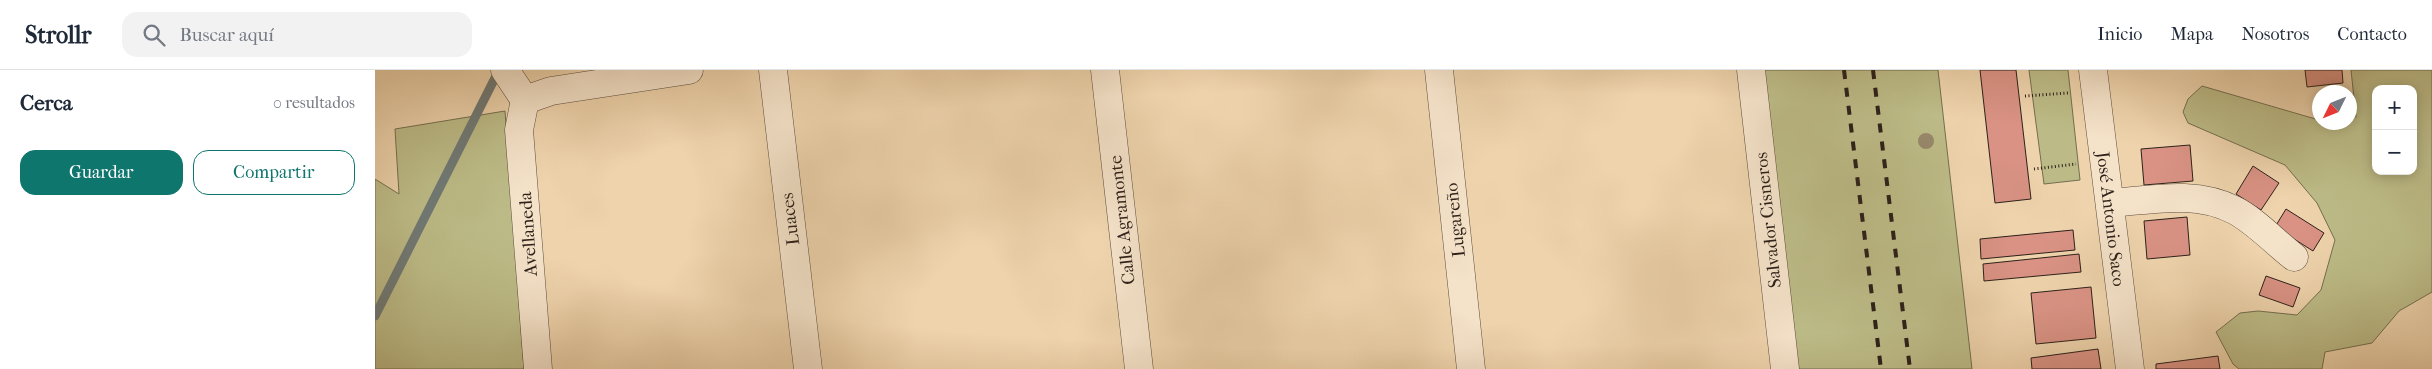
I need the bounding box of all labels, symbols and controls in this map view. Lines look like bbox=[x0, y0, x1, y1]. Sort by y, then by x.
search box bbox=[122, 12, 472, 57]
text: Strollr bbox=[25, 21, 92, 49]
icon: search bbox=[140, 21, 168, 49]
text: Buscar aquí bbox=[180, 24, 274, 46]
text: Inicio bbox=[2098, 24, 2143, 45]
text: Mapa bbox=[2171, 24, 2213, 45]
text: Nosotros bbox=[2241, 24, 2309, 45]
text: Contacto bbox=[2337, 24, 2407, 45]
north arrow bbox=[2312, 85, 2357, 130]
map controls bbox=[2372, 85, 2417, 175]
button: + bbox=[2372, 85, 2417, 130]
text: Cerca bbox=[20, 91, 72, 115]
text: 0 resultados bbox=[273, 93, 355, 112]
button: − bbox=[2372, 130, 2417, 175]
street label: José Antonio Saco bbox=[2092, 148, 2129, 288]
button: Guardar bbox=[20, 150, 183, 195]
button: Compartir bbox=[193, 150, 355, 195]
street label: Salvador Cisneros bbox=[1751, 151, 1786, 289]
street label: Calle Agramonte bbox=[1105, 154, 1140, 286]
street label: Lugareño bbox=[1441, 182, 1470, 258]
street label: Avellaneda bbox=[515, 190, 542, 278]
street label: Luaces bbox=[777, 191, 804, 246]

